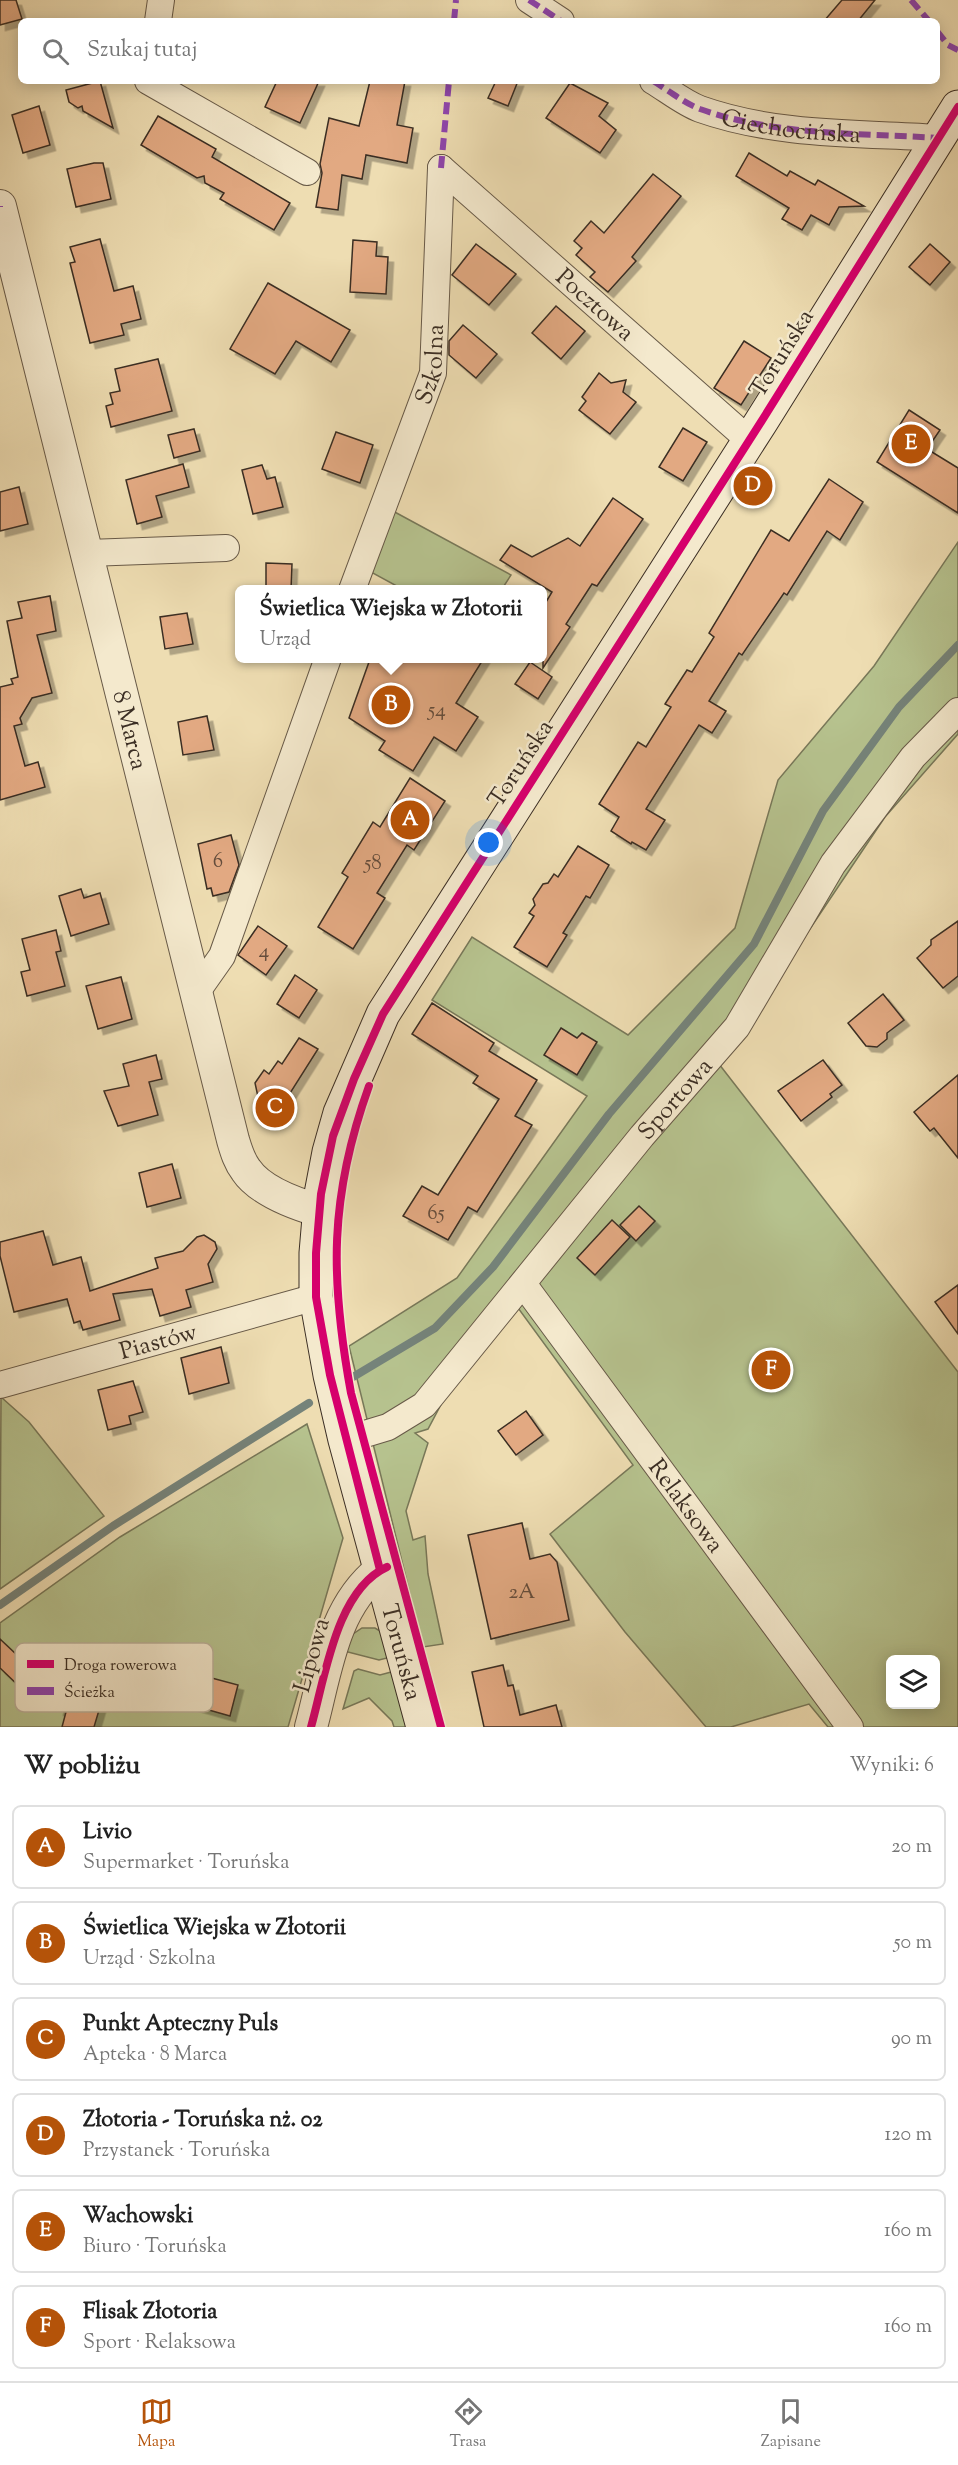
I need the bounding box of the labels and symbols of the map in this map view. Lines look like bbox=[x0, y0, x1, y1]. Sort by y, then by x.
street label: Ciechocińska bbox=[717, 102, 861, 153]
street label: Pocztowa bbox=[547, 262, 641, 350]
street label: Toruńska bbox=[742, 303, 823, 405]
street label: Szkolna bbox=[408, 324, 454, 410]
pin: E bbox=[892, 422, 930, 466]
pin: D bbox=[734, 464, 772, 508]
pin: B bbox=[372, 682, 410, 728]
street label: 8 Marca bbox=[102, 687, 155, 774]
house number: 54 bbox=[427, 696, 446, 726]
street label: Toruńska bbox=[481, 714, 563, 815]
pin: A bbox=[390, 798, 430, 842]
your location bbox=[474, 828, 503, 857]
house number: 6 bbox=[213, 847, 223, 877]
house number: 58 bbox=[363, 849, 382, 879]
house number: 4 bbox=[259, 937, 269, 967]
street label: Sportowa bbox=[631, 1051, 722, 1149]
pin: C bbox=[256, 1086, 294, 1130]
house number: 65 bbox=[427, 1199, 445, 1229]
street label: Piastów bbox=[116, 1316, 201, 1370]
pin: F bbox=[752, 1348, 790, 1392]
street label: Relaksowa bbox=[639, 1453, 731, 1561]
house number: 2A bbox=[509, 1578, 535, 1608]
street label: Toruńska bbox=[371, 1601, 429, 1704]
street label: Lipowa bbox=[286, 1614, 340, 1697]
legend bbox=[15, 1643, 213, 1712]
text: Droga rowerowa bbox=[64, 1655, 178, 1678]
text: Ścieżka bbox=[64, 1681, 115, 1705]

